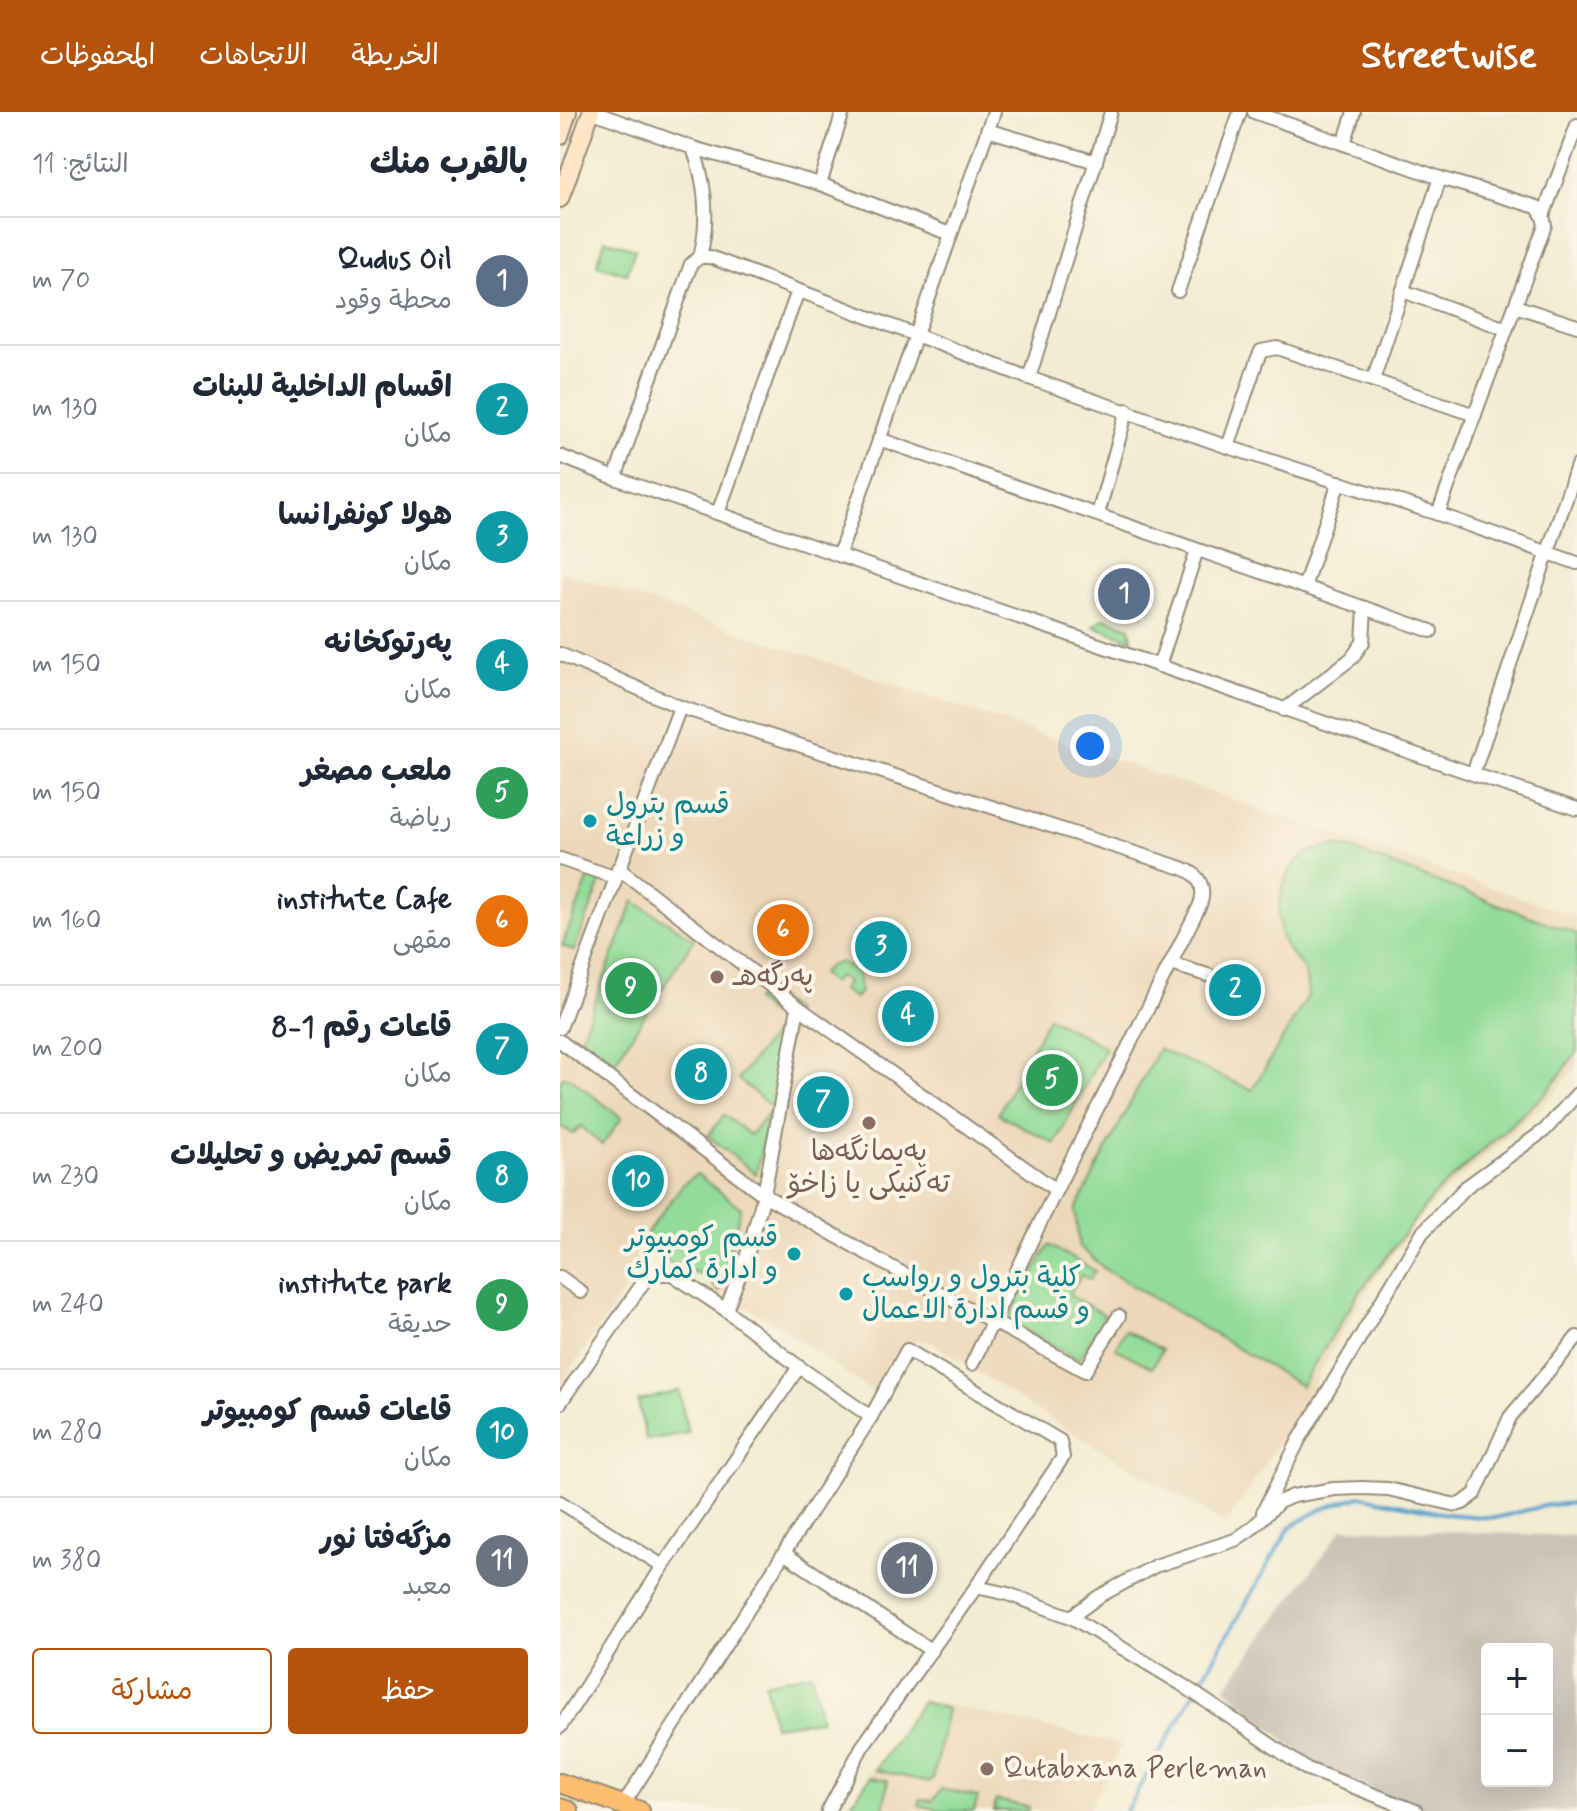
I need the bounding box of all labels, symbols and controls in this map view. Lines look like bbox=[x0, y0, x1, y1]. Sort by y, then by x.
text: Streetwise bbox=[1361, 32, 1537, 81]
text: المحفوظات bbox=[40, 38, 155, 75]
text: الاتجاهات bbox=[199, 38, 307, 75]
text: الخريطة bbox=[351, 38, 439, 75]
text: بالقرب منك bbox=[370, 141, 528, 186]
text: النتائج: 11 bbox=[32, 148, 129, 182]
text: Qudus Oil bbox=[337, 240, 452, 279]
text: 70 m bbox=[32, 264, 90, 298]
text: 1 bbox=[496, 264, 508, 298]
text: محطة وقود bbox=[335, 284, 452, 318]
text: اقسام الداخلیة للبنات bbox=[193, 368, 452, 407]
text: 130 m bbox=[32, 392, 98, 426]
text: 2 bbox=[496, 392, 508, 426]
text: مكان bbox=[404, 418, 452, 452]
text: هولا كونفرانسا bbox=[278, 496, 452, 535]
text: 130 m bbox=[32, 520, 98, 554]
text: 3 bbox=[496, 520, 508, 554]
text: مكان bbox=[404, 546, 452, 580]
pin: 1 bbox=[1098, 564, 1150, 624]
text: په‌رتوكخانه‌ bbox=[324, 624, 452, 663]
text: 150 m bbox=[32, 648, 101, 682]
text: 4 bbox=[494, 648, 510, 682]
text: مكان bbox=[404, 674, 452, 708]
your location bbox=[1070, 726, 1110, 766]
text: ملعب مصغر bbox=[301, 752, 452, 791]
text: 150 m bbox=[32, 776, 101, 810]
text: 5 bbox=[494, 776, 510, 810]
place label: قسم بترول و زراعة bbox=[606, 787, 730, 856]
text: رياضة bbox=[390, 802, 452, 836]
marker: قسم بترول و زراعة bbox=[581, 812, 599, 830]
text: institute Cafe bbox=[277, 880, 452, 919]
pin: 6 bbox=[757, 900, 809, 960]
text: 160 m bbox=[32, 904, 101, 938]
text: 6 bbox=[495, 904, 509, 938]
pin: 3 bbox=[855, 917, 907, 977]
text: مقهى bbox=[393, 924, 452, 958]
pin: 9 bbox=[605, 958, 657, 1018]
place label: په‌رگه‌هـ bbox=[732, 959, 813, 996]
pin: 2 bbox=[1209, 960, 1261, 1020]
marker: په‌رگه‌هـ bbox=[708, 968, 726, 986]
pin: 4 bbox=[882, 986, 934, 1046]
text: قاعات رقم 1-8 bbox=[271, 1008, 452, 1047]
text: 200 m bbox=[32, 1032, 103, 1066]
text: 7 bbox=[494, 1032, 510, 1066]
pin: 8 bbox=[675, 1044, 727, 1104]
pin: 5 bbox=[1026, 1050, 1078, 1110]
text: مكان bbox=[404, 1058, 452, 1092]
pin: 7 bbox=[797, 1072, 849, 1132]
marker: پەیمانگەها تەکنیکی یا زاخۆ bbox=[860, 1114, 878, 1132]
place label: پەیمانگەها تەکنیکی یا زاخۆ bbox=[786, 1134, 951, 1203]
text: قسم تمریض و تحلیلات bbox=[170, 1136, 452, 1175]
pin: 10 bbox=[612, 1151, 664, 1211]
text: 230 m bbox=[32, 1160, 99, 1194]
text: 8 bbox=[495, 1160, 509, 1194]
text: مكان bbox=[404, 1186, 452, 1220]
place label: قسم کومبیوتر و ادارة كمارك bbox=[623, 1220, 778, 1289]
marker: قسم کومبیوتر و ادارة كمارك bbox=[785, 1245, 803, 1263]
place label: كلية بترول و رواسب و قسم ادارة الاعمال bbox=[862, 1260, 1090, 1330]
text: institute park bbox=[278, 1264, 452, 1303]
marker: كلية بترول و رواسب و قسم ادارة الاعمال bbox=[837, 1285, 855, 1303]
text: 240 m bbox=[32, 1288, 104, 1322]
text: 9 bbox=[496, 1288, 508, 1322]
text: حديقة bbox=[388, 1308, 452, 1342]
text: قاعات قسم کومبیوتر bbox=[203, 1392, 452, 1431]
text: 280 m bbox=[32, 1416, 102, 1450]
text: 10 bbox=[489, 1416, 515, 1450]
text: مكان bbox=[404, 1442, 452, 1476]
text: مزگەفتا نور bbox=[320, 1520, 452, 1559]
pin: 11 bbox=[881, 1538, 933, 1598]
text: 380 m bbox=[32, 1544, 101, 1578]
text: 11 bbox=[491, 1544, 513, 1578]
text: معبد bbox=[402, 1570, 452, 1604]
map controls bbox=[1481, 1643, 1553, 1787]
button: + bbox=[1481, 1643, 1553, 1715]
button: مشاركة bbox=[32, 1648, 272, 1734]
button: حفظ bbox=[288, 1648, 528, 1734]
button: − bbox=[1481, 1715, 1553, 1787]
place label: Qutabxana Perleman bbox=[1003, 1751, 1267, 1788]
marker: Qutabxana Perleman bbox=[978, 1760, 996, 1778]

